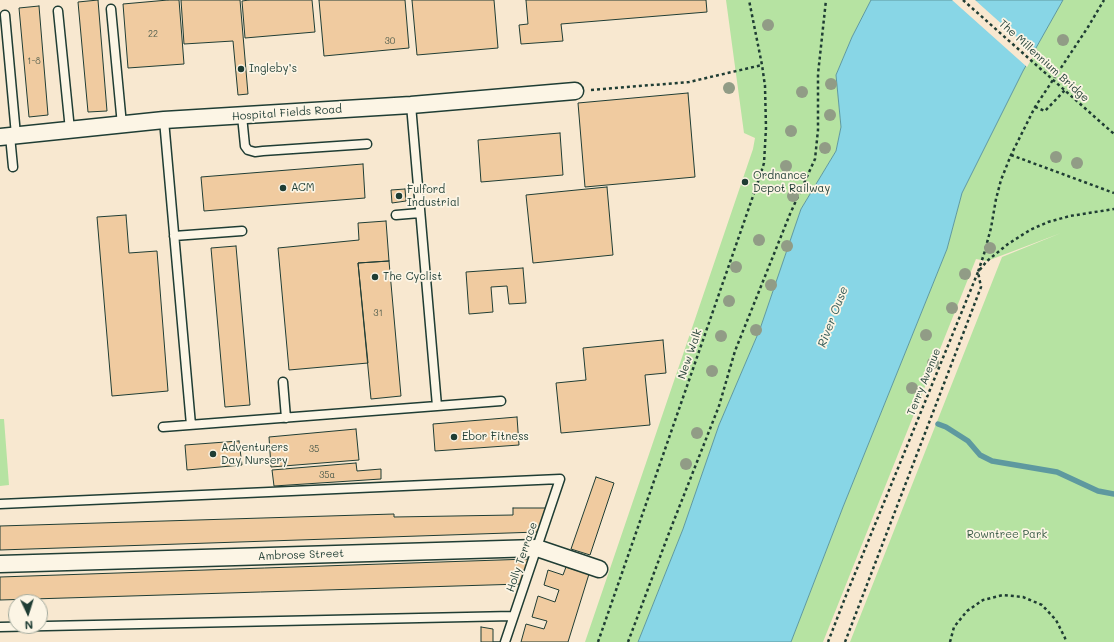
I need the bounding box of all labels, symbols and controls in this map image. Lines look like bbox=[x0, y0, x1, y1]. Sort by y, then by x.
street label: The Millennium Bridge bbox=[996, 17, 1092, 105]
house number: 22 bbox=[148, 29, 158, 39]
house number: 30 bbox=[385, 36, 395, 46]
house number: 1-8 bbox=[27, 56, 41, 66]
place label: Ingleby’s bbox=[249, 62, 297, 76]
marker: Ingleby’s bbox=[236, 64, 246, 74]
street label: Hospital Fields Road bbox=[232, 103, 342, 123]
place label: Ordnance Depot Railway bbox=[753, 169, 830, 195]
marker: Ordnance Depot Railway bbox=[740, 177, 750, 187]
place label: ACM bbox=[291, 181, 315, 195]
marker: ACM bbox=[278, 183, 288, 193]
place label: Fulford Industrial bbox=[407, 183, 460, 209]
marker: Fulford Industrial bbox=[394, 191, 404, 201]
place label: The Cyclist bbox=[383, 270, 442, 284]
marker: The Cyclist bbox=[370, 272, 380, 282]
water label: River Ouse bbox=[815, 284, 851, 350]
house number: 31 bbox=[373, 308, 383, 318]
street label: New Walk bbox=[675, 327, 705, 381]
street label: Terry Avenue bbox=[905, 346, 943, 418]
place label: Ebor Fitness bbox=[462, 430, 529, 444]
marker: Ebor Fitness bbox=[449, 432, 459, 442]
place label: Adventurers Day Nursery bbox=[221, 441, 288, 467]
house number: 35 bbox=[309, 444, 319, 454]
marker: Adventurers Day Nursery bbox=[208, 449, 218, 459]
house number: 35a bbox=[319, 470, 335, 480]
street label: Holly Terrace bbox=[504, 520, 540, 594]
park label: Rowntree Park bbox=[967, 528, 1047, 542]
street label: Ambrose Street bbox=[258, 547, 344, 563]
north arrow bbox=[8, 594, 48, 634]
text: N bbox=[24, 618, 34, 633]

